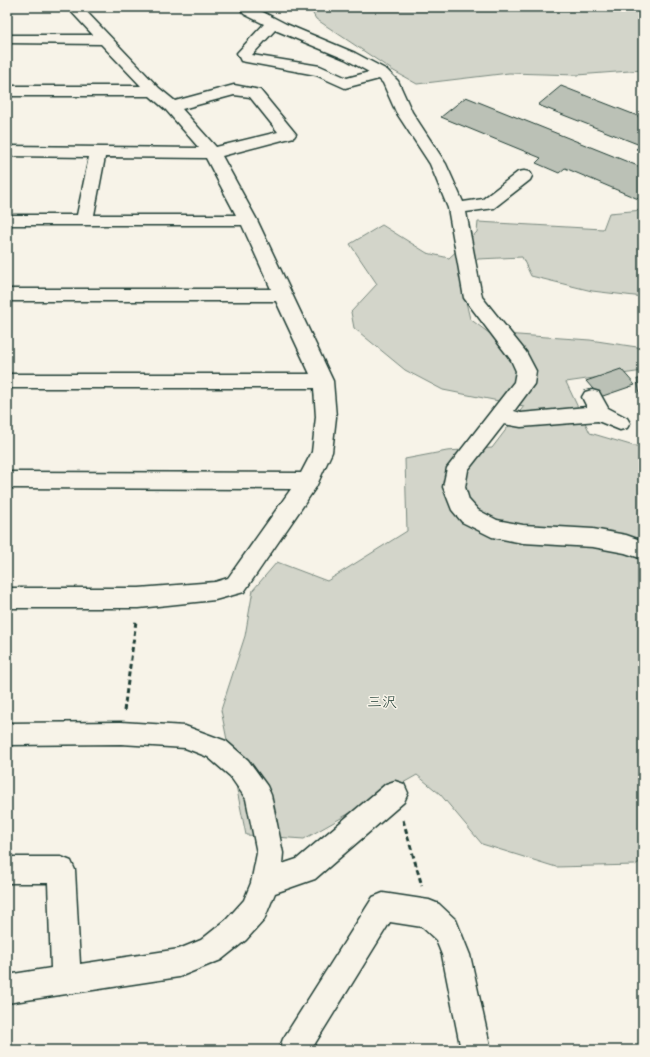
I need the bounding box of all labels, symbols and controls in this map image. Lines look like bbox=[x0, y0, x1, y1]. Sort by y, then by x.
district label: 三沢 bbox=[367, 691, 397, 712]

